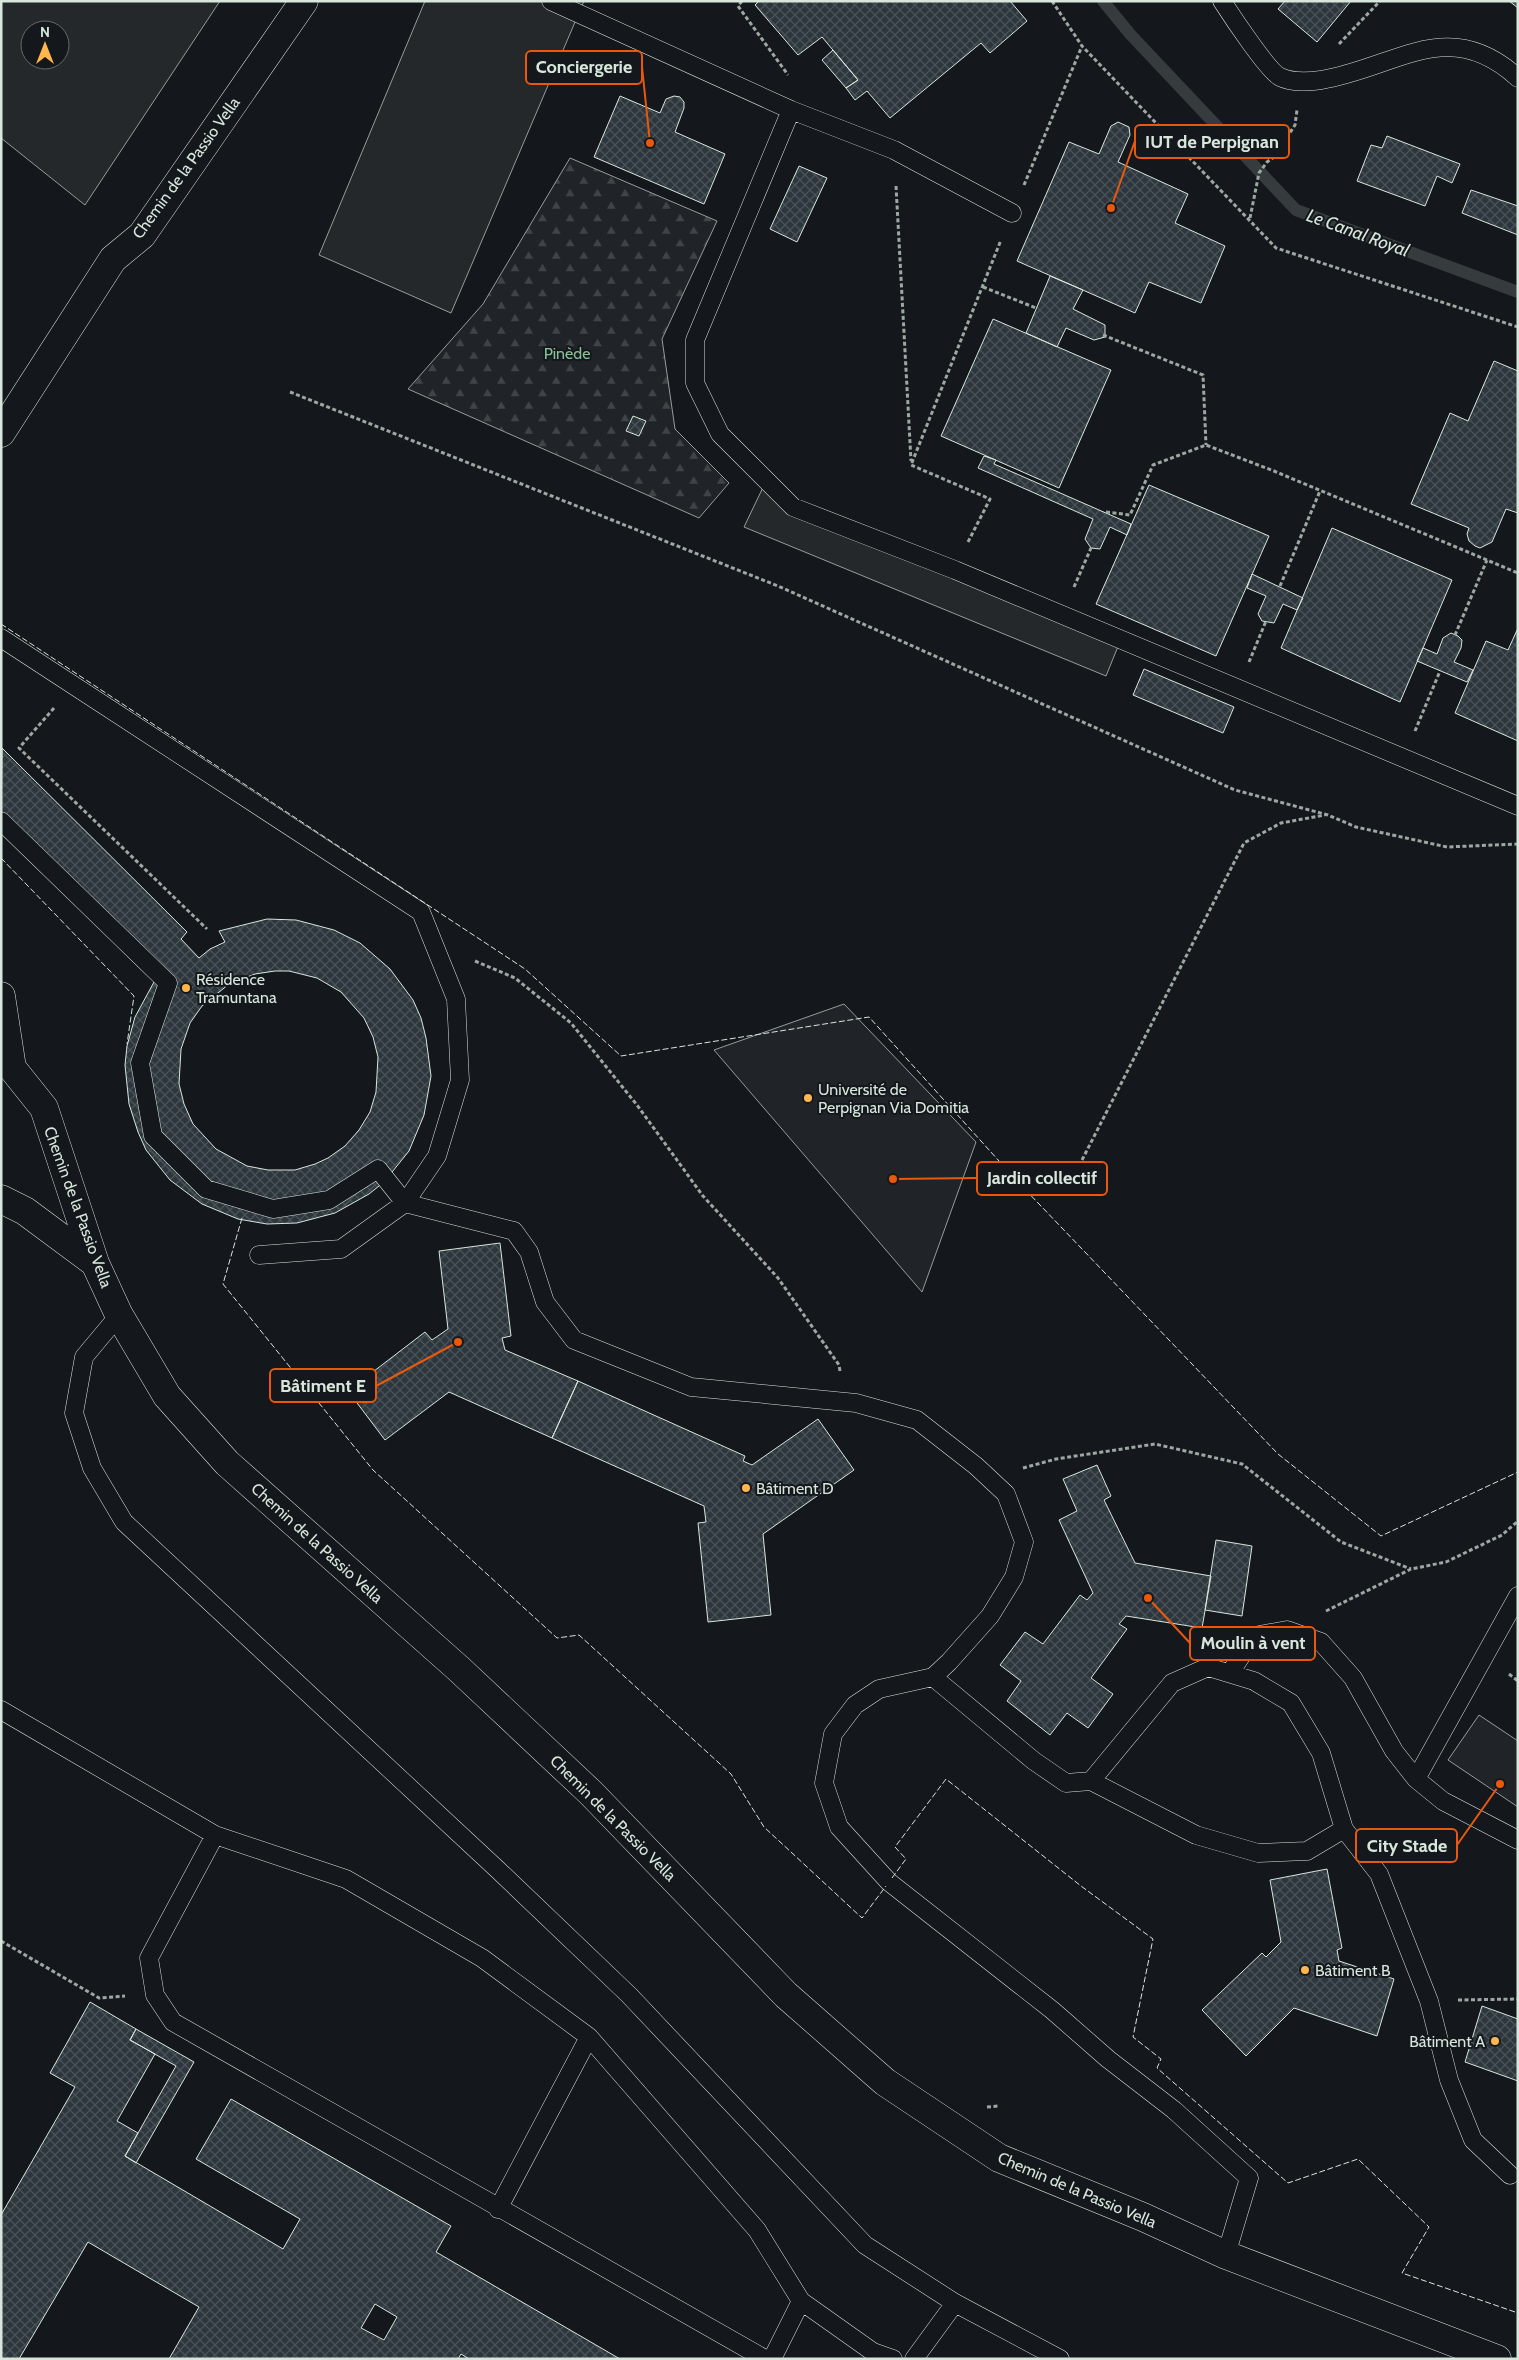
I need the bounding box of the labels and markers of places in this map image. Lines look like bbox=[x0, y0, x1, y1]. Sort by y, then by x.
callout: Conciergerie bbox=[526, 51, 642, 84]
callout: IUT de Perpignan bbox=[1135, 125, 1289, 158]
place label: Résidence Tramuntana bbox=[196, 970, 277, 1007]
marker: Résidence Tramuntana bbox=[180, 982, 192, 994]
place label: Université de Perpignan Via Domitia bbox=[818, 1080, 969, 1117]
marker: Université de Perpignan Via Domitia bbox=[802, 1092, 814, 1104]
callout: Jardin collectif bbox=[977, 1162, 1107, 1195]
callout: Bâtiment E bbox=[270, 1369, 376, 1402]
place label: Bâtiment D bbox=[756, 1479, 834, 1498]
marker: Bâtiment D bbox=[740, 1482, 752, 1494]
callout: Moulin à vent bbox=[1190, 1627, 1315, 1660]
callout: City Stade bbox=[1356, 1829, 1457, 1862]
place label: Bâtiment B bbox=[1315, 1961, 1391, 1980]
marker: Bâtiment B bbox=[1299, 1964, 1311, 1976]
place label: Bâtiment A bbox=[1409, 2032, 1485, 2051]
marker: Bâtiment A bbox=[1489, 2035, 1501, 2047]

